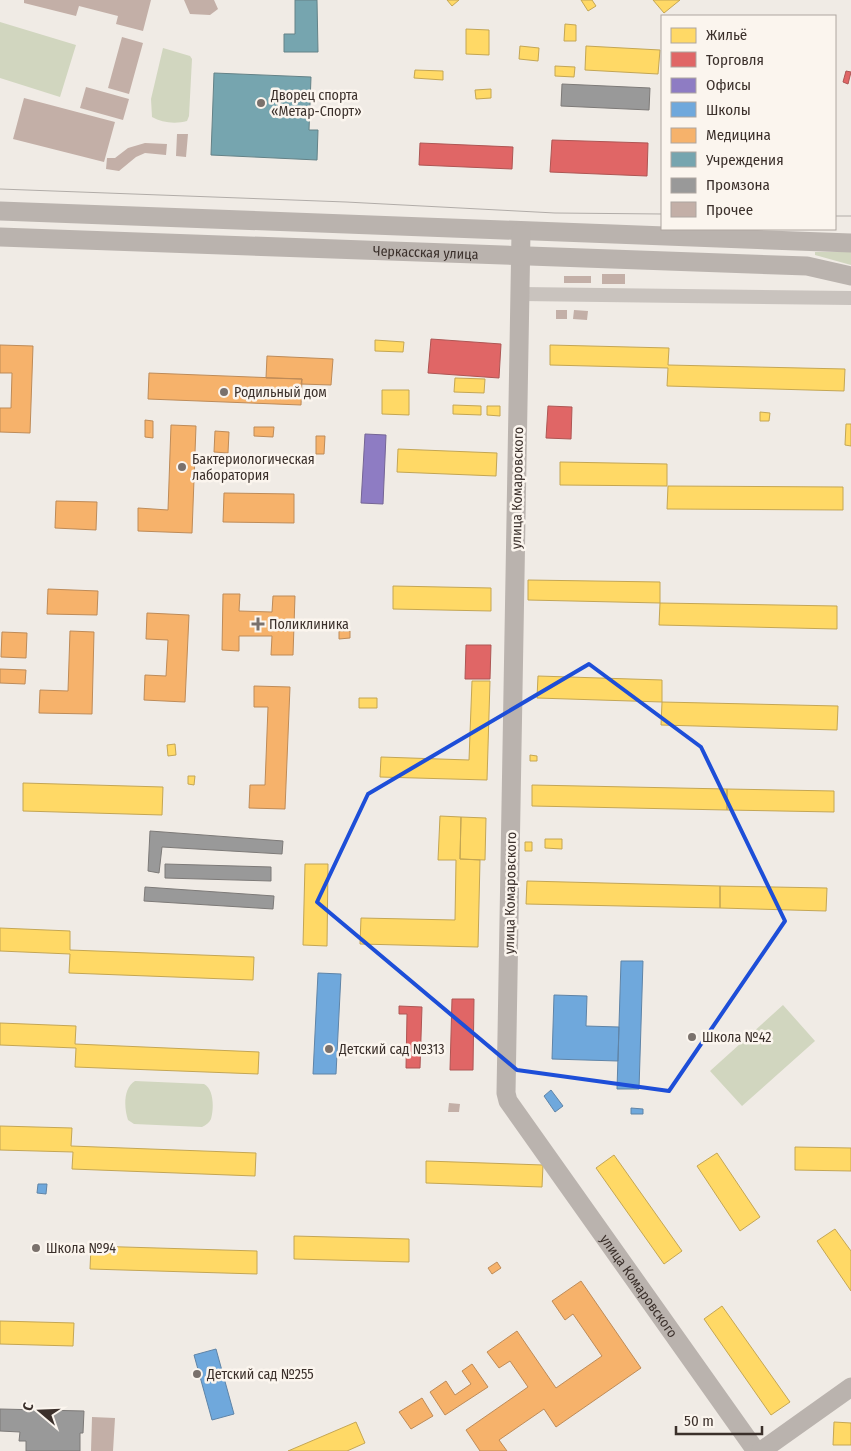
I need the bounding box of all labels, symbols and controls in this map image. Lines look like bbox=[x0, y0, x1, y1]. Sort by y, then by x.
legend bbox=[661, 15, 836, 230]
text: Жильё bbox=[706, 26, 747, 44]
text: Торговля bbox=[706, 51, 764, 69]
text: Офисы bbox=[706, 76, 751, 94]
place label: Дворец спорта «Метар-Спорт» bbox=[270, 87, 362, 120]
marker: Дворец спорта «Метар-Спорт» bbox=[255, 97, 267, 109]
text: Школы bbox=[706, 101, 751, 119]
text: Медицина bbox=[706, 126, 771, 144]
text: Учреждения bbox=[705, 151, 784, 169]
text: Промзона bbox=[706, 176, 770, 194]
text: Прочее bbox=[706, 201, 753, 219]
street label: Черкасская улица bbox=[373, 242, 479, 263]
place label: Родильный дом bbox=[234, 384, 327, 401]
marker: Родильный дом bbox=[218, 386, 230, 398]
street label: улица Комаровского bbox=[508, 427, 527, 549]
place label: Бактериологическая лаборатория bbox=[192, 451, 315, 484]
marker: Бактериологическая лаборатория bbox=[176, 461, 188, 473]
place label: Поликлиника bbox=[269, 616, 349, 633]
marker: Поликлиника bbox=[251, 617, 265, 631]
street label: улица Комаровского bbox=[501, 832, 520, 954]
place label: Школа №42 bbox=[702, 1029, 771, 1046]
marker: Школа №42 bbox=[686, 1031, 698, 1043]
place label: Детский сад №313 bbox=[338, 1041, 445, 1058]
marker: Детский сад №313 bbox=[323, 1043, 335, 1055]
street label: улица Комаровского bbox=[596, 1231, 681, 1341]
place label: Школа №94 bbox=[46, 1240, 116, 1257]
marker: Школа №94 bbox=[30, 1242, 42, 1254]
place label: Детский сад №255 bbox=[206, 1366, 314, 1383]
marker: Детский сад №255 bbox=[191, 1368, 203, 1380]
north arrow bbox=[15, 1386, 65, 1436]
text: С bbox=[19, 1400, 38, 1413]
scale bar bbox=[676, 1404, 762, 1436]
text: 50 m bbox=[684, 1412, 714, 1430]

